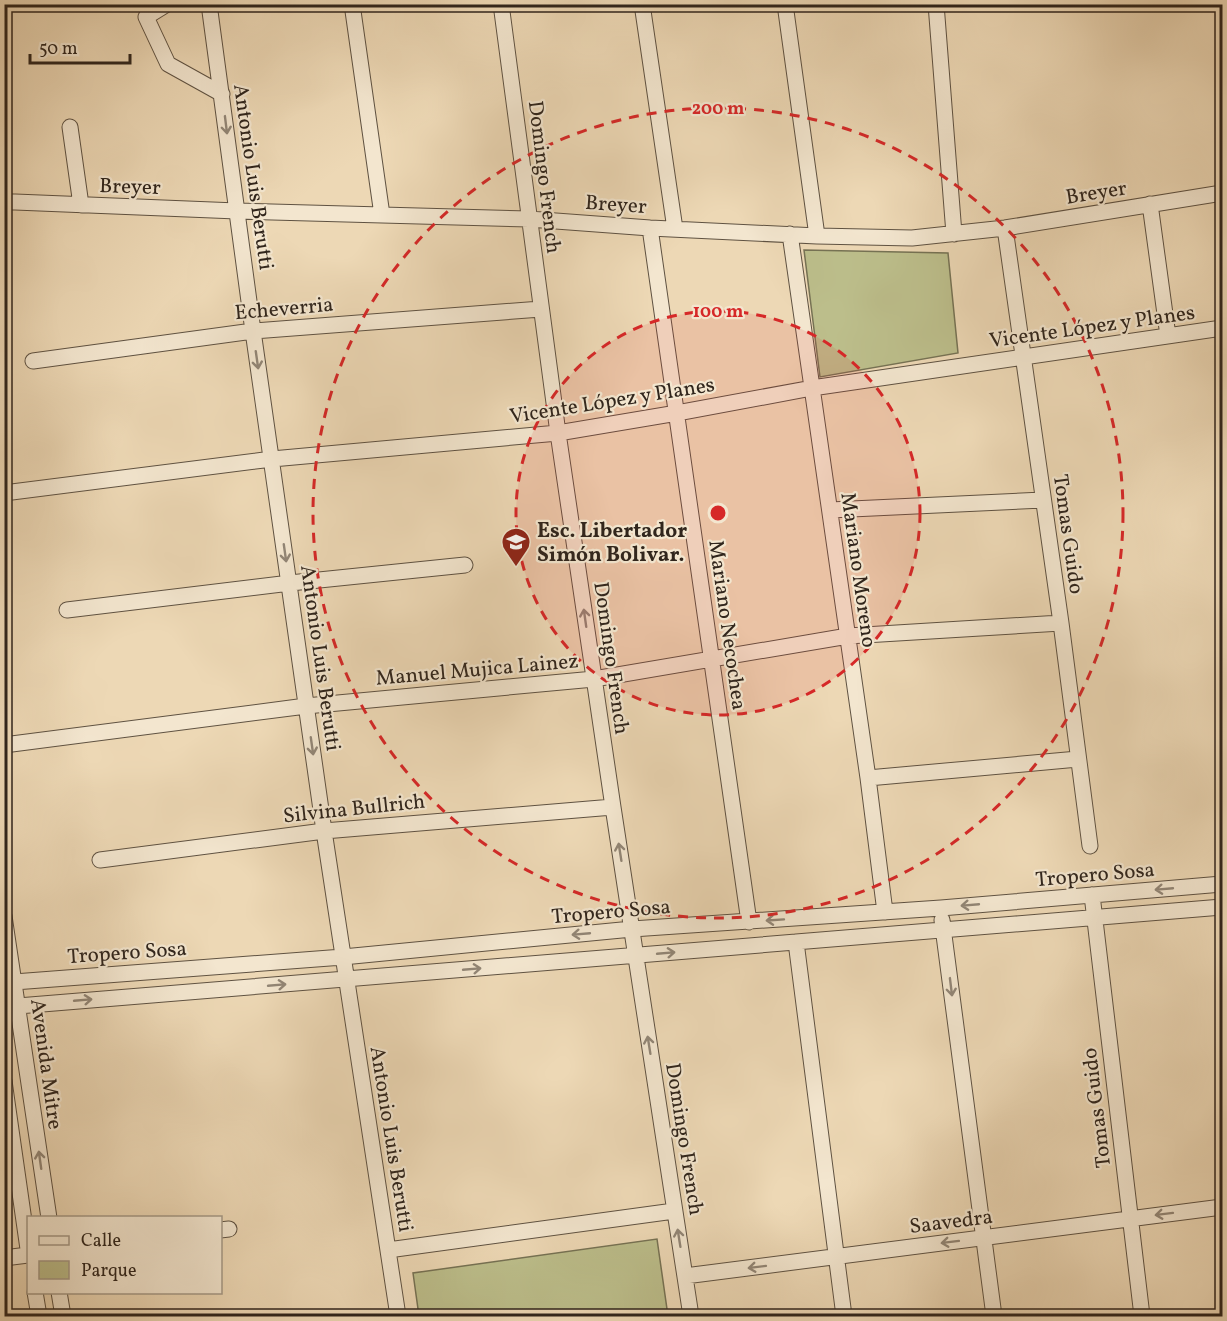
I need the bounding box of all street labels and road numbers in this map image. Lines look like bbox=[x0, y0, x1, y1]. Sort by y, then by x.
street label: Antonio Luis Berutti bbox=[225, 82, 280, 272]
street label: Domingo French bbox=[520, 99, 567, 255]
street label: Breyer bbox=[99, 172, 161, 203]
street label: Breyer bbox=[1064, 174, 1129, 213]
street label: Breyer bbox=[584, 189, 648, 222]
street label: Echeverria bbox=[234, 291, 335, 328]
street label: Vicente López y Planes bbox=[988, 299, 1197, 356]
street label: Vicente López y Planes bbox=[508, 371, 717, 432]
street label: Tomas Guido bbox=[1045, 472, 1090, 596]
street label: Mariano Moreno bbox=[832, 491, 883, 650]
street label: Mariano Necochea bbox=[700, 538, 753, 712]
street label: Antonio Luis Berutti bbox=[292, 563, 347, 753]
street label: Domingo French bbox=[585, 580, 636, 736]
street label: Manuel Mujica Lainez bbox=[374, 647, 580, 694]
street label: Silvina Bullrich bbox=[282, 788, 427, 831]
street label: Tropero Sosa bbox=[1034, 856, 1156, 895]
street label: Tropero Sosa bbox=[550, 893, 672, 932]
street label: Tropero Sosa bbox=[66, 935, 188, 972]
street label: Avenida Mitre bbox=[22, 997, 69, 1131]
street label: Antonio Luis Berutti bbox=[362, 1044, 420, 1234]
street label: Tomas Guido bbox=[1076, 1046, 1119, 1170]
street label: Domingo French bbox=[657, 1061, 710, 1217]
street label: Saavedra bbox=[908, 1203, 995, 1242]

